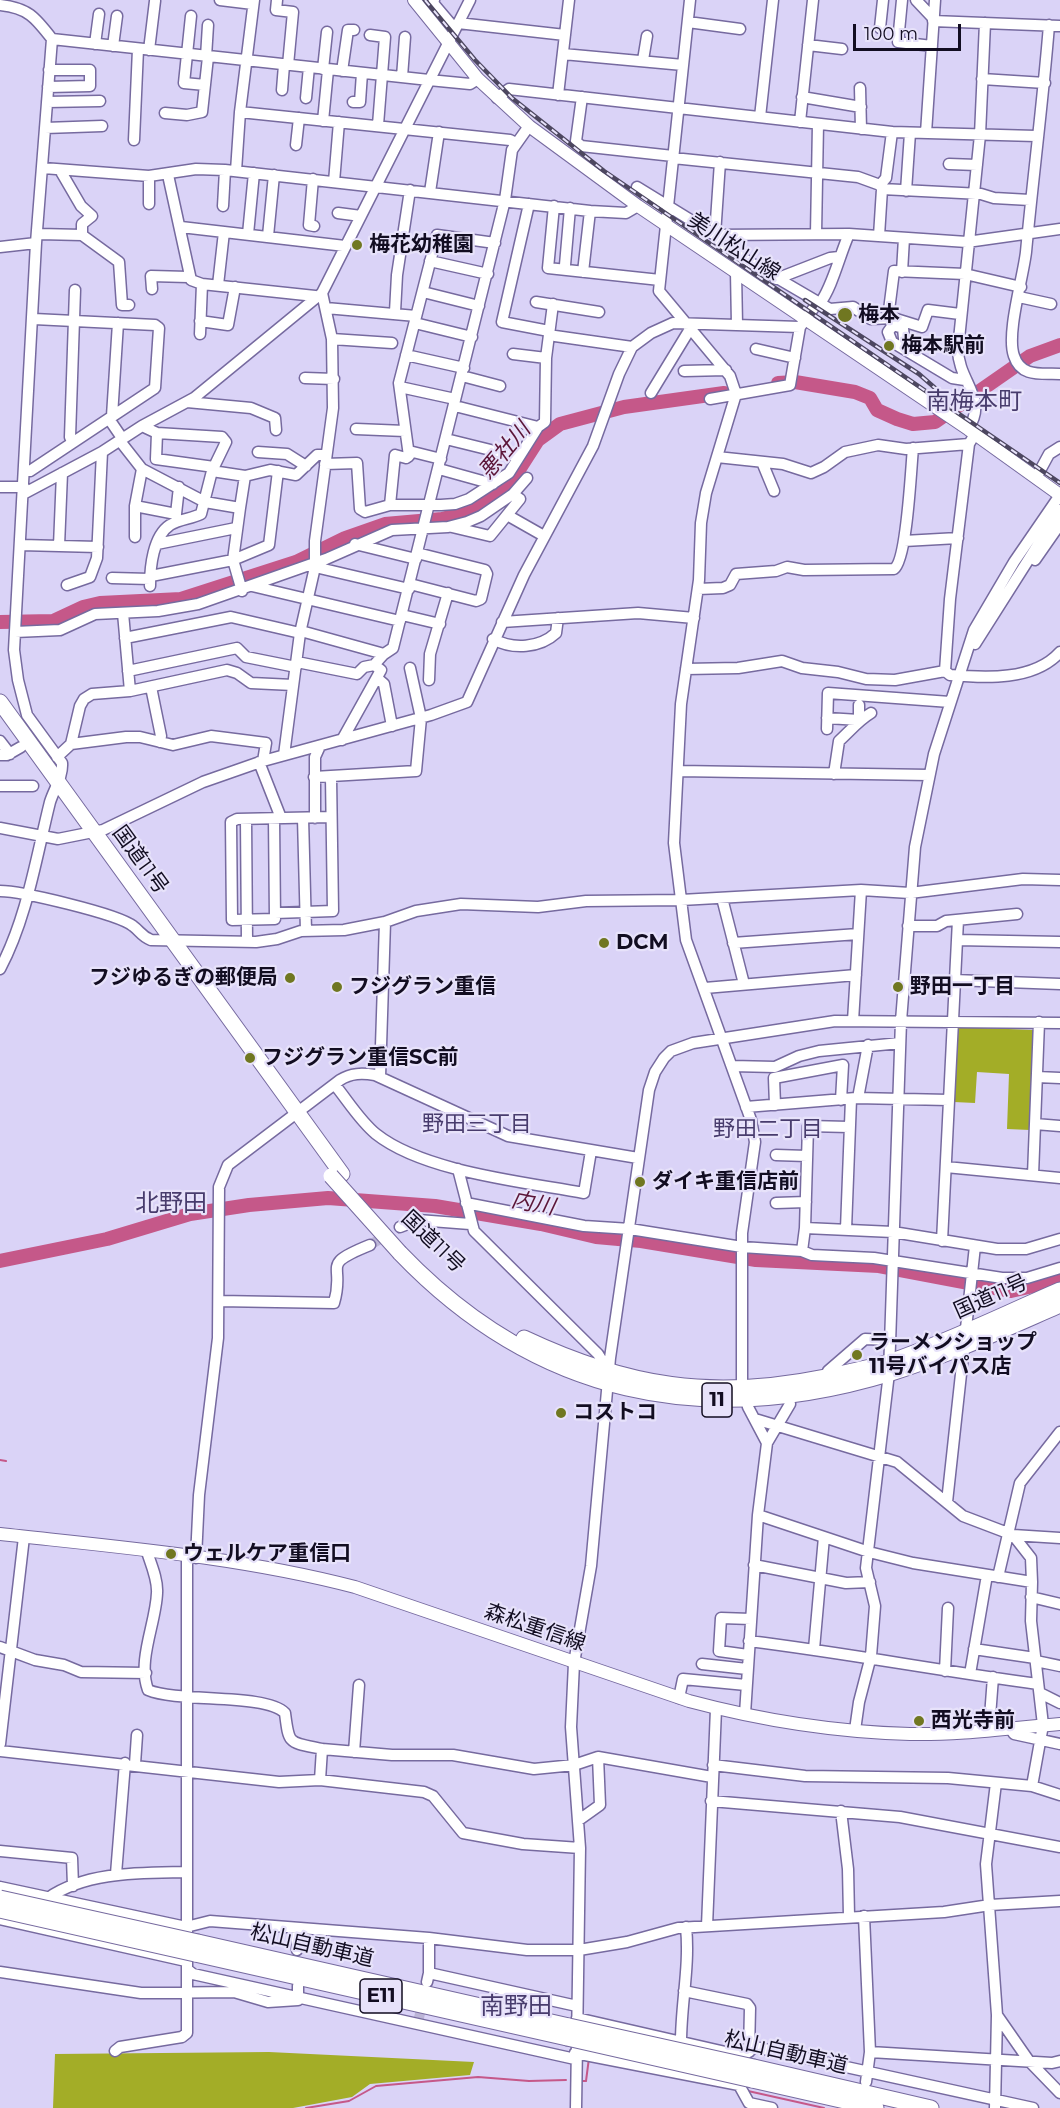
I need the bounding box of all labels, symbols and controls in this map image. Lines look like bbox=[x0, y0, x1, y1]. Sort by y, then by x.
scale bar bbox=[856, 12, 964, 50]
text: 100 m bbox=[864, 23, 918, 45]
street label: 美川松山線 bbox=[683, 208, 785, 286]
place label: 梅花幼稚園 bbox=[369, 232, 474, 258]
marker: 梅花幼稚園 bbox=[350, 238, 364, 252]
place label: 梅本 bbox=[858, 302, 900, 328]
marker: 梅本 bbox=[836, 306, 854, 324]
place label: 梅本駅前 bbox=[901, 333, 985, 359]
marker: 梅本駅前 bbox=[882, 339, 896, 353]
district label: 南梅本町 bbox=[926, 388, 1022, 416]
water label: 悪社川 bbox=[474, 417, 536, 485]
street label: 国道11号 bbox=[107, 821, 173, 899]
place label: DCM bbox=[616, 930, 669, 956]
marker: DCM bbox=[597, 936, 611, 950]
place label: フジゆるぎの郵便局 bbox=[89, 965, 278, 991]
marker: フジゆるぎの郵便局 bbox=[283, 971, 297, 985]
place label: フジグラン重信 bbox=[349, 974, 496, 1000]
place label: 野田一丁目 bbox=[910, 974, 1015, 1000]
marker: フジグラン重信 bbox=[330, 980, 344, 994]
marker: 野田一丁目 bbox=[891, 980, 905, 994]
place label: フジグラン重信SC前 bbox=[262, 1045, 459, 1071]
marker: フジグラン重信SC前 bbox=[243, 1051, 257, 1065]
district label: 野田三丁目 bbox=[422, 1112, 532, 1138]
district label: 野田二丁目 bbox=[713, 1117, 823, 1143]
place label: ダイキ重信店前 bbox=[652, 1169, 799, 1195]
marker: ダイキ重信店前 bbox=[633, 1175, 647, 1189]
water label: 内川 bbox=[509, 1187, 557, 1221]
district label: 北野田 bbox=[135, 1190, 207, 1218]
street label: 国道11号 bbox=[396, 1206, 470, 1278]
street label: 国道11号 bbox=[950, 1270, 1032, 1324]
place label: ラーメンショップ 11号バイパス店 bbox=[869, 1330, 1037, 1380]
marker: ラーメンショップ 11号バイパス店 bbox=[850, 1348, 864, 1362]
road number: 11 bbox=[702, 1383, 732, 1417]
place label: コストコ bbox=[573, 1400, 657, 1426]
marker: コストコ bbox=[554, 1406, 568, 1420]
place label: ウェルケア重信口 bbox=[183, 1541, 351, 1567]
marker: ウェルケア重信口 bbox=[164, 1547, 178, 1561]
street label: 森松重信線 bbox=[481, 1599, 589, 1657]
place label: 西光寺前 bbox=[931, 1708, 1015, 1734]
marker: 西光寺前 bbox=[912, 1714, 926, 1728]
street label: 松山自動車道 bbox=[248, 1920, 376, 1972]
road number: E11 bbox=[360, 1979, 402, 2013]
district label: 南野田 bbox=[480, 1993, 552, 2021]
street label: 松山自動車道 bbox=[722, 2027, 850, 2079]

